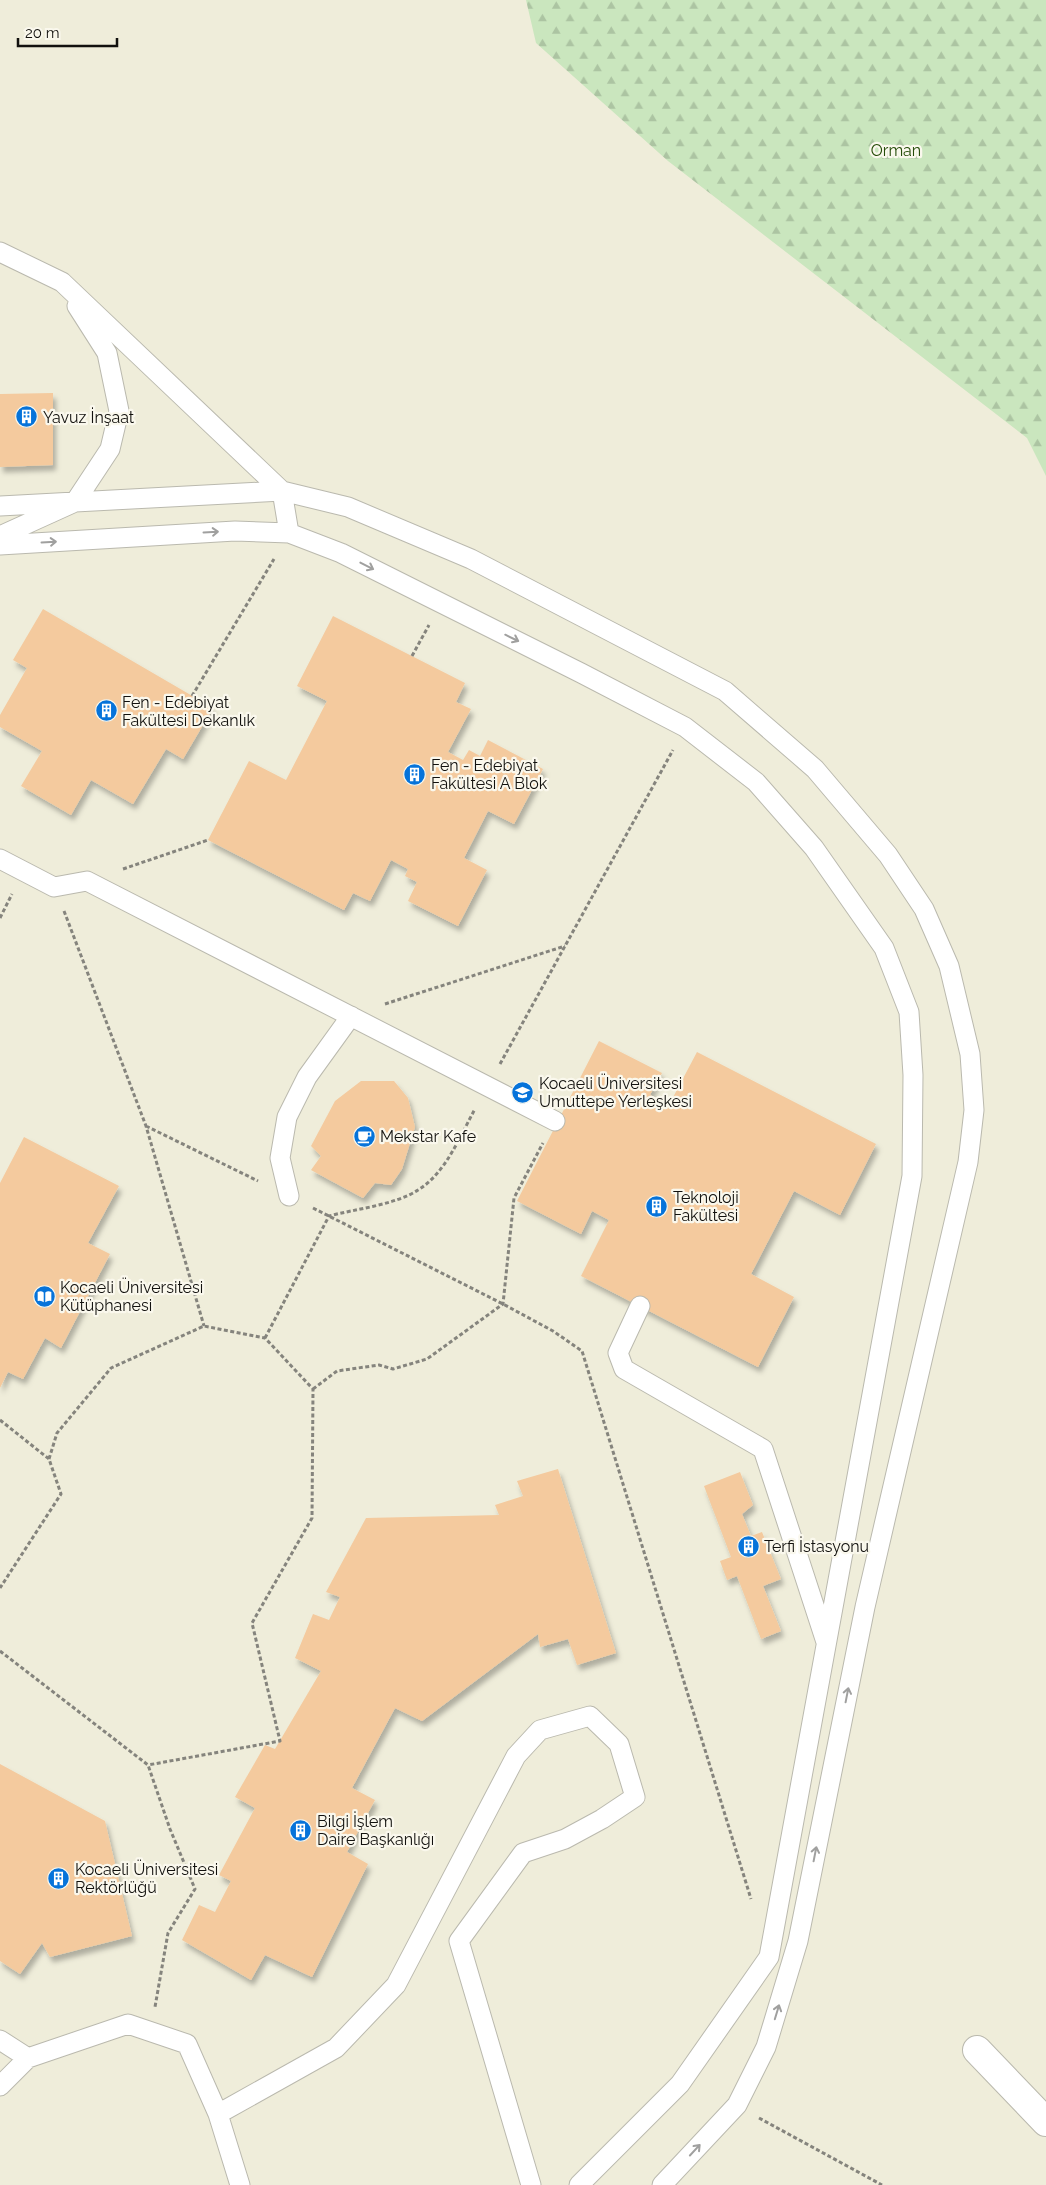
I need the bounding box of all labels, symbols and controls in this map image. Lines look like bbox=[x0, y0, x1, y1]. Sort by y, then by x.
scale bar bbox=[18, 15, 116, 47]
text: 20 m bbox=[25, 24, 60, 42]
park label: Orman bbox=[871, 141, 921, 160]
building icon: Yavuz İnşaat bbox=[15, 405, 39, 429]
place label: Yavuz İnşaat bbox=[43, 407, 135, 427]
one-way arrow bbox=[203, 528, 219, 537]
one-way arrow bbox=[40, 538, 56, 547]
one-way arrow bbox=[359, 561, 374, 571]
one-way arrow bbox=[504, 634, 519, 643]
place label: Fen - Edebiyat Fakültesi Dekanlık bbox=[122, 693, 256, 730]
building icon: Fen - Edebiyat Fakültesi Dekanlık bbox=[94, 699, 118, 723]
place label: Fen - Edebiyat Fakültesi A Blok bbox=[431, 756, 548, 793]
building icon: Fen - Edebiyat Fakültesi A Blok bbox=[403, 762, 427, 786]
place label: Kocaeli Üniversitesi Umuttepe Yerleşkesi bbox=[539, 1073, 692, 1111]
school or university icon: Kocaeli Üniversitesi Umuttepe Yerleşkesi bbox=[511, 1080, 535, 1104]
cafe icon: Mekstar Kafe bbox=[352, 1124, 376, 1148]
place label: Mekstar Kafe bbox=[380, 1127, 476, 1146]
place label: Teknoloji Fakültesi bbox=[673, 1188, 739, 1225]
building icon: Teknoloji Fakültesi bbox=[645, 1194, 669, 1218]
place label: Kocaeli Üniversitesi Kütüphanesi bbox=[60, 1277, 203, 1315]
library icon: Kocaeli Üniversitesi Kütüphanesi bbox=[32, 1284, 56, 1308]
building icon: Terfi İstasyonu bbox=[736, 1534, 760, 1558]
place label: Terfi İstasyonu bbox=[764, 1536, 869, 1556]
one-way arrow bbox=[843, 1687, 852, 1703]
place label: Bilgi İşlem Daire Başkanlığı bbox=[317, 1811, 434, 1849]
building icon: Bilgi İşlem Daire Başkanlığı bbox=[289, 1818, 313, 1842]
one-way arrow bbox=[811, 1847, 820, 1863]
place label: Kocaeli Üniversitesi Rektörlüğü bbox=[75, 1859, 218, 1897]
building icon: Kocaeli Üniversitesi Rektörlüğü bbox=[47, 1866, 71, 1890]
one-way arrow bbox=[772, 2004, 782, 2020]
one-way arrow bbox=[689, 2143, 701, 2156]

